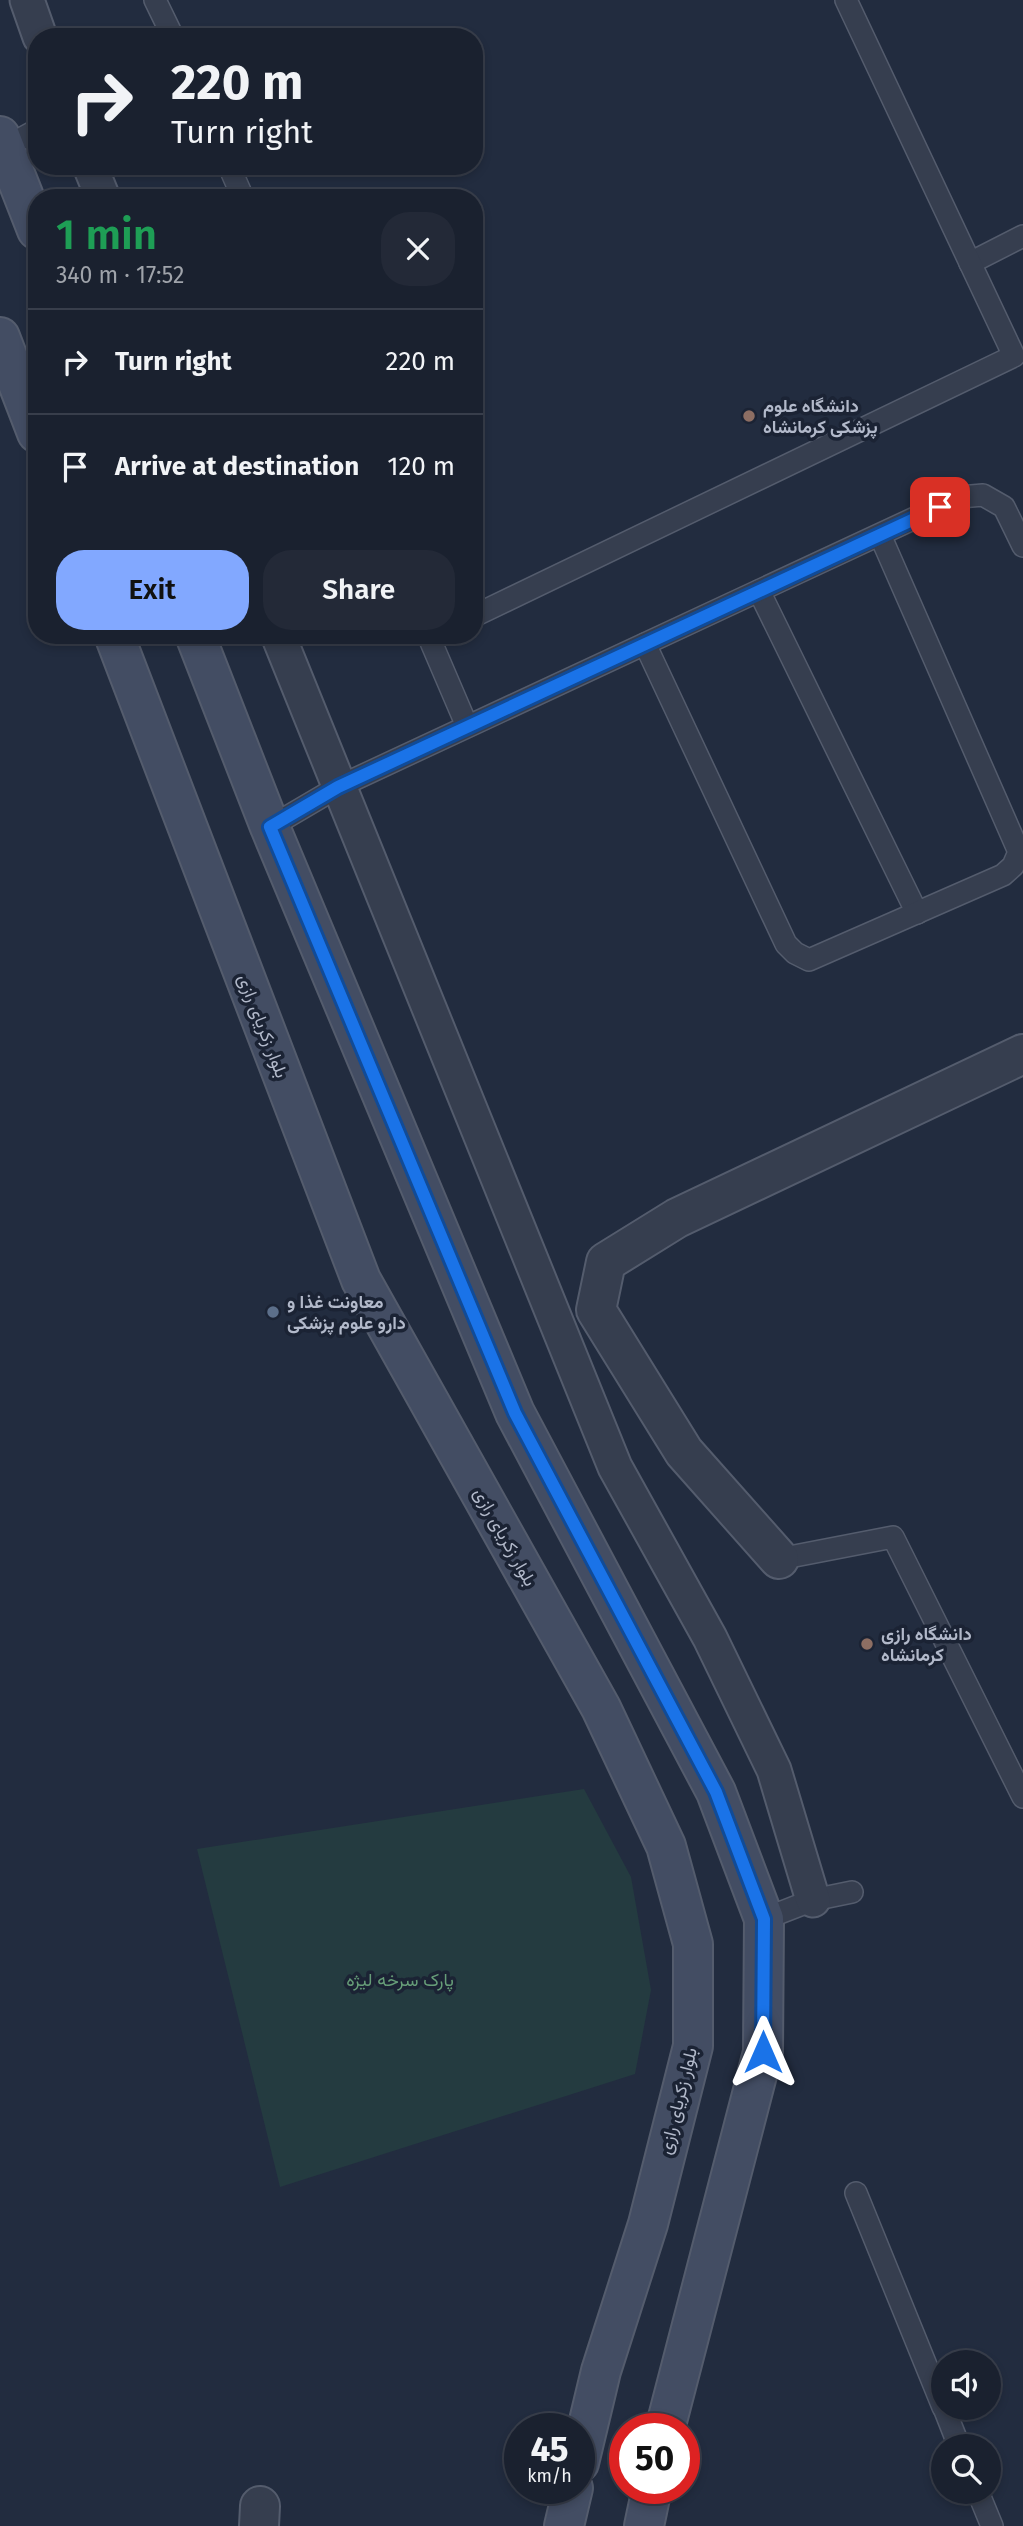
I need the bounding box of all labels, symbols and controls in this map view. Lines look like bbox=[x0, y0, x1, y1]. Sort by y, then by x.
text: 220 m bbox=[171, 53, 303, 112]
icon: right bbox=[56, 56, 147, 147]
text: Turn right bbox=[171, 113, 313, 151]
text: 1 min bbox=[56, 210, 157, 260]
button: close bbox=[381, 212, 455, 286]
text: 340 m · 17:52 bbox=[56, 261, 184, 289]
icon: right bbox=[56, 343, 94, 381]
text: Turn right bbox=[115, 346, 232, 377]
text: 220 m bbox=[386, 346, 455, 377]
place label: دانشگاه علوم پزشکی کرمانشاه bbox=[763, 395, 878, 439]
marker: دانشگاه علوم پزشکی کرمانشاه bbox=[741, 408, 757, 424]
icon: arrive bbox=[56, 448, 94, 486]
text: Arrive at destination bbox=[115, 451, 359, 482]
text: 120 m bbox=[387, 451, 455, 482]
pin bbox=[910, 477, 970, 537]
icon: arrive bbox=[921, 488, 959, 526]
button: Exit bbox=[56, 550, 249, 630]
button: Share bbox=[263, 550, 455, 630]
street label: بلوار زکریای رازی bbox=[233, 971, 293, 1081]
place label: معاونت غذا و دارو علوم پزشکی bbox=[287, 1291, 406, 1335]
marker: معاونت غذا و دارو علوم پزشکی bbox=[265, 1304, 281, 1320]
street label: بلوار زکریای رازی bbox=[469, 1484, 541, 1590]
place label: دانشگاه رازی کرمانشاه bbox=[881, 1623, 972, 1666]
marker: دانشگاه رازی کرمانشاه bbox=[859, 1636, 875, 1652]
park label: پارک سرخه لیژه bbox=[346, 1969, 454, 1992]
position arrow bbox=[726, 2015, 800, 2089]
street label: بلوار زکریای رازی bbox=[654, 2045, 702, 2157]
map controls bbox=[931, 2350, 1001, 2504]
button: sound bbox=[931, 2350, 1001, 2420]
speed limit sign: 50 bbox=[609, 2413, 700, 2504]
text: 45 bbox=[530, 2428, 569, 2470]
button: search bbox=[931, 2434, 1001, 2504]
text: km/h bbox=[527, 2465, 572, 2487]

